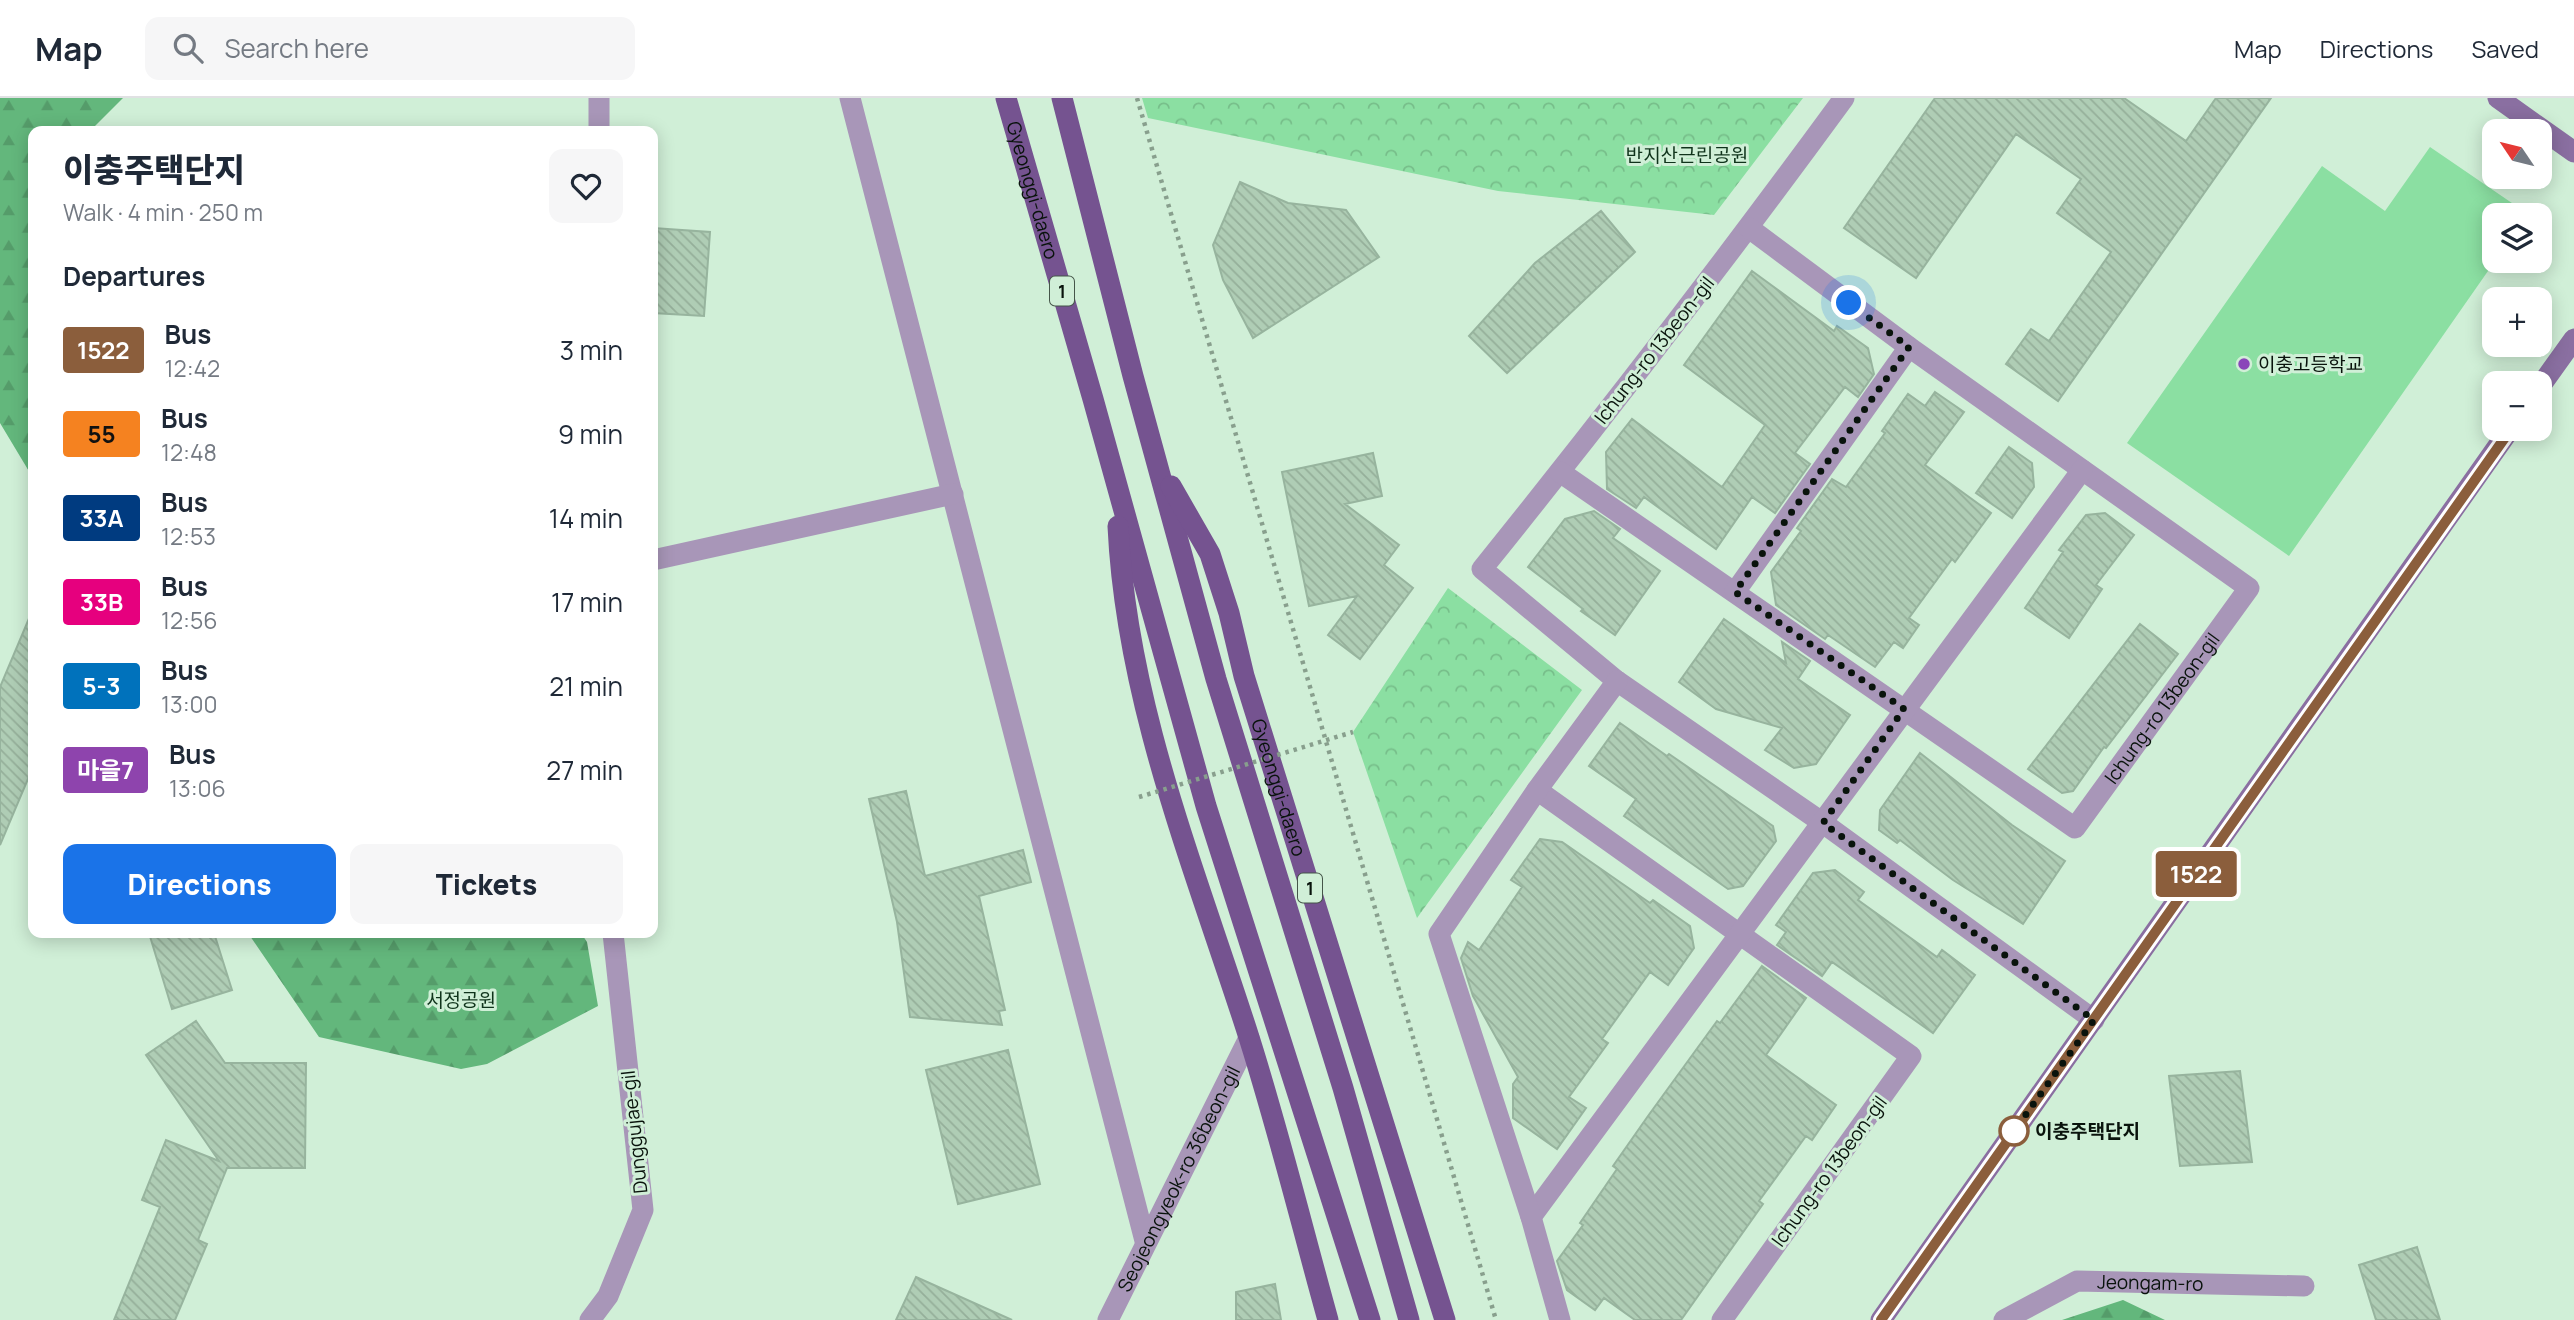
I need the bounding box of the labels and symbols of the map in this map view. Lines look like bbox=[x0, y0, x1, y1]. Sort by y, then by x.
street label: Gyeonggi-daero bbox=[1000, 118, 1065, 262]
north arrow bbox=[2482, 119, 2552, 189]
park label: 반지산근린공원 bbox=[1626, 142, 1748, 168]
street label: Ichung-ro 13beon-gil bbox=[1588, 271, 1720, 429]
road number: 1 bbox=[1050, 276, 1074, 306]
your location bbox=[1831, 285, 1866, 320]
place label: 이충고등학교 bbox=[2258, 351, 2363, 377]
marker: 이충고등학교 bbox=[2236, 356, 2252, 372]
street label: Ichung-ro 13beon-gil bbox=[2098, 627, 2225, 789]
street label: Gyeonggi-daero bbox=[1245, 716, 1312, 859]
line badge: 1522 bbox=[2147, 851, 2245, 897]
road number: 1 bbox=[1298, 874, 1322, 902]
park label: 서정공원 bbox=[426, 987, 496, 1013]
street label: Seojeongyeok-ro 36beon-gil bbox=[1111, 1061, 1246, 1296]
street label: Dunggujae-gil bbox=[615, 1069, 653, 1195]
street label: Ichung-ro 13beon-gil bbox=[1765, 1090, 1893, 1252]
marker: 이충주택단지 bbox=[1999, 1116, 2029, 1146]
place label: 이충주택단지 bbox=[2035, 1118, 2140, 1144]
street label: Jeongam-ro bbox=[2097, 1268, 2204, 1297]

